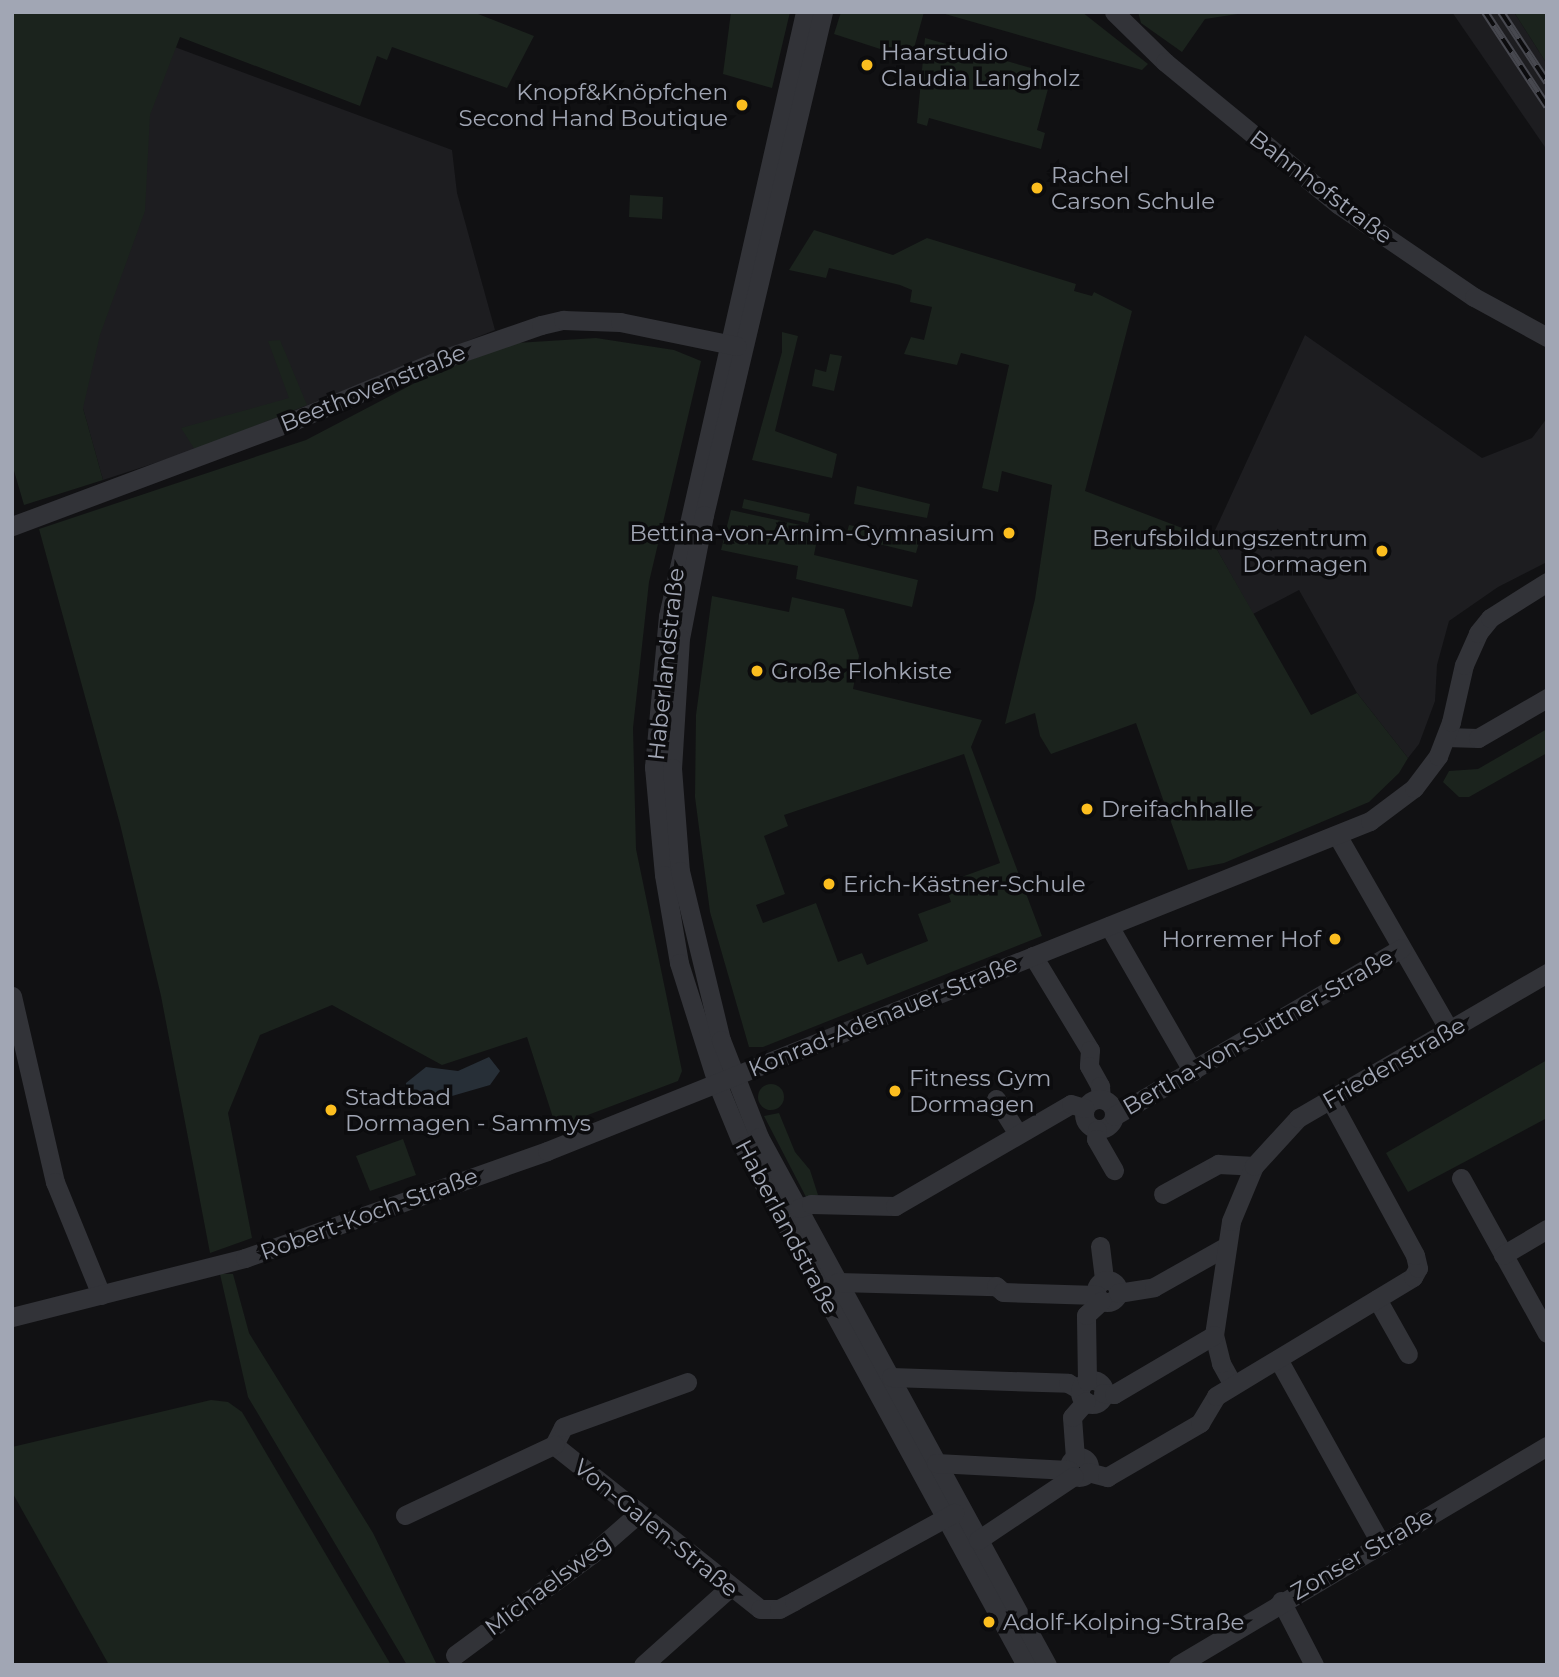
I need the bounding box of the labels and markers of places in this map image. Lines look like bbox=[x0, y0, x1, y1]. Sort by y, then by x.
place label: Haarstudio Claudia Langholz bbox=[881, 38, 1080, 92]
marker: Haarstudio Claudia Langholz bbox=[859, 57, 875, 73]
place label: Knopf&Knöpfchen Second Hand Boutique bbox=[459, 78, 728, 132]
marker: Knopf&Knöpfchen Second Hand Boutique bbox=[734, 97, 750, 113]
place label: Rachel Carson Schule bbox=[1051, 161, 1215, 215]
marker: Rachel Carson Schule bbox=[1029, 180, 1045, 196]
place label: Bettina-von-Arnim-Gymnasium bbox=[629, 519, 995, 547]
place label: Berufsbildungszentrum Dormagen bbox=[1092, 524, 1368, 578]
marker: Bettina-von-Arnim-Gymnasium bbox=[1001, 525, 1017, 541]
marker: Berufsbildungszentrum Dormagen bbox=[1374, 543, 1390, 559]
place label: Große Flohkiste bbox=[771, 657, 952, 685]
marker: Große Flohkiste bbox=[749, 663, 765, 679]
place label: Dreifachhalle bbox=[1101, 795, 1254, 823]
marker: Dreifachhalle bbox=[1079, 801, 1095, 817]
place label: Erich-Kästner-Schule bbox=[843, 870, 1086, 898]
marker: Erich-Kästner-Schule bbox=[821, 876, 837, 892]
place label: Horremer Hof bbox=[1162, 925, 1321, 953]
marker: Horremer Hof bbox=[1327, 931, 1343, 947]
place label: Fitness Gym Dormagen bbox=[909, 1064, 1051, 1118]
place label: Stadtbad Dormagen - Sammys bbox=[345, 1083, 591, 1137]
marker: Fitness Gym Dormagen bbox=[887, 1083, 903, 1099]
marker: Stadtbad Dormagen - Sammys bbox=[323, 1102, 339, 1118]
place label: Adolf-Kolping-Straße bbox=[1003, 1608, 1244, 1636]
marker: Adolf-Kolping-Straße bbox=[981, 1614, 997, 1630]

